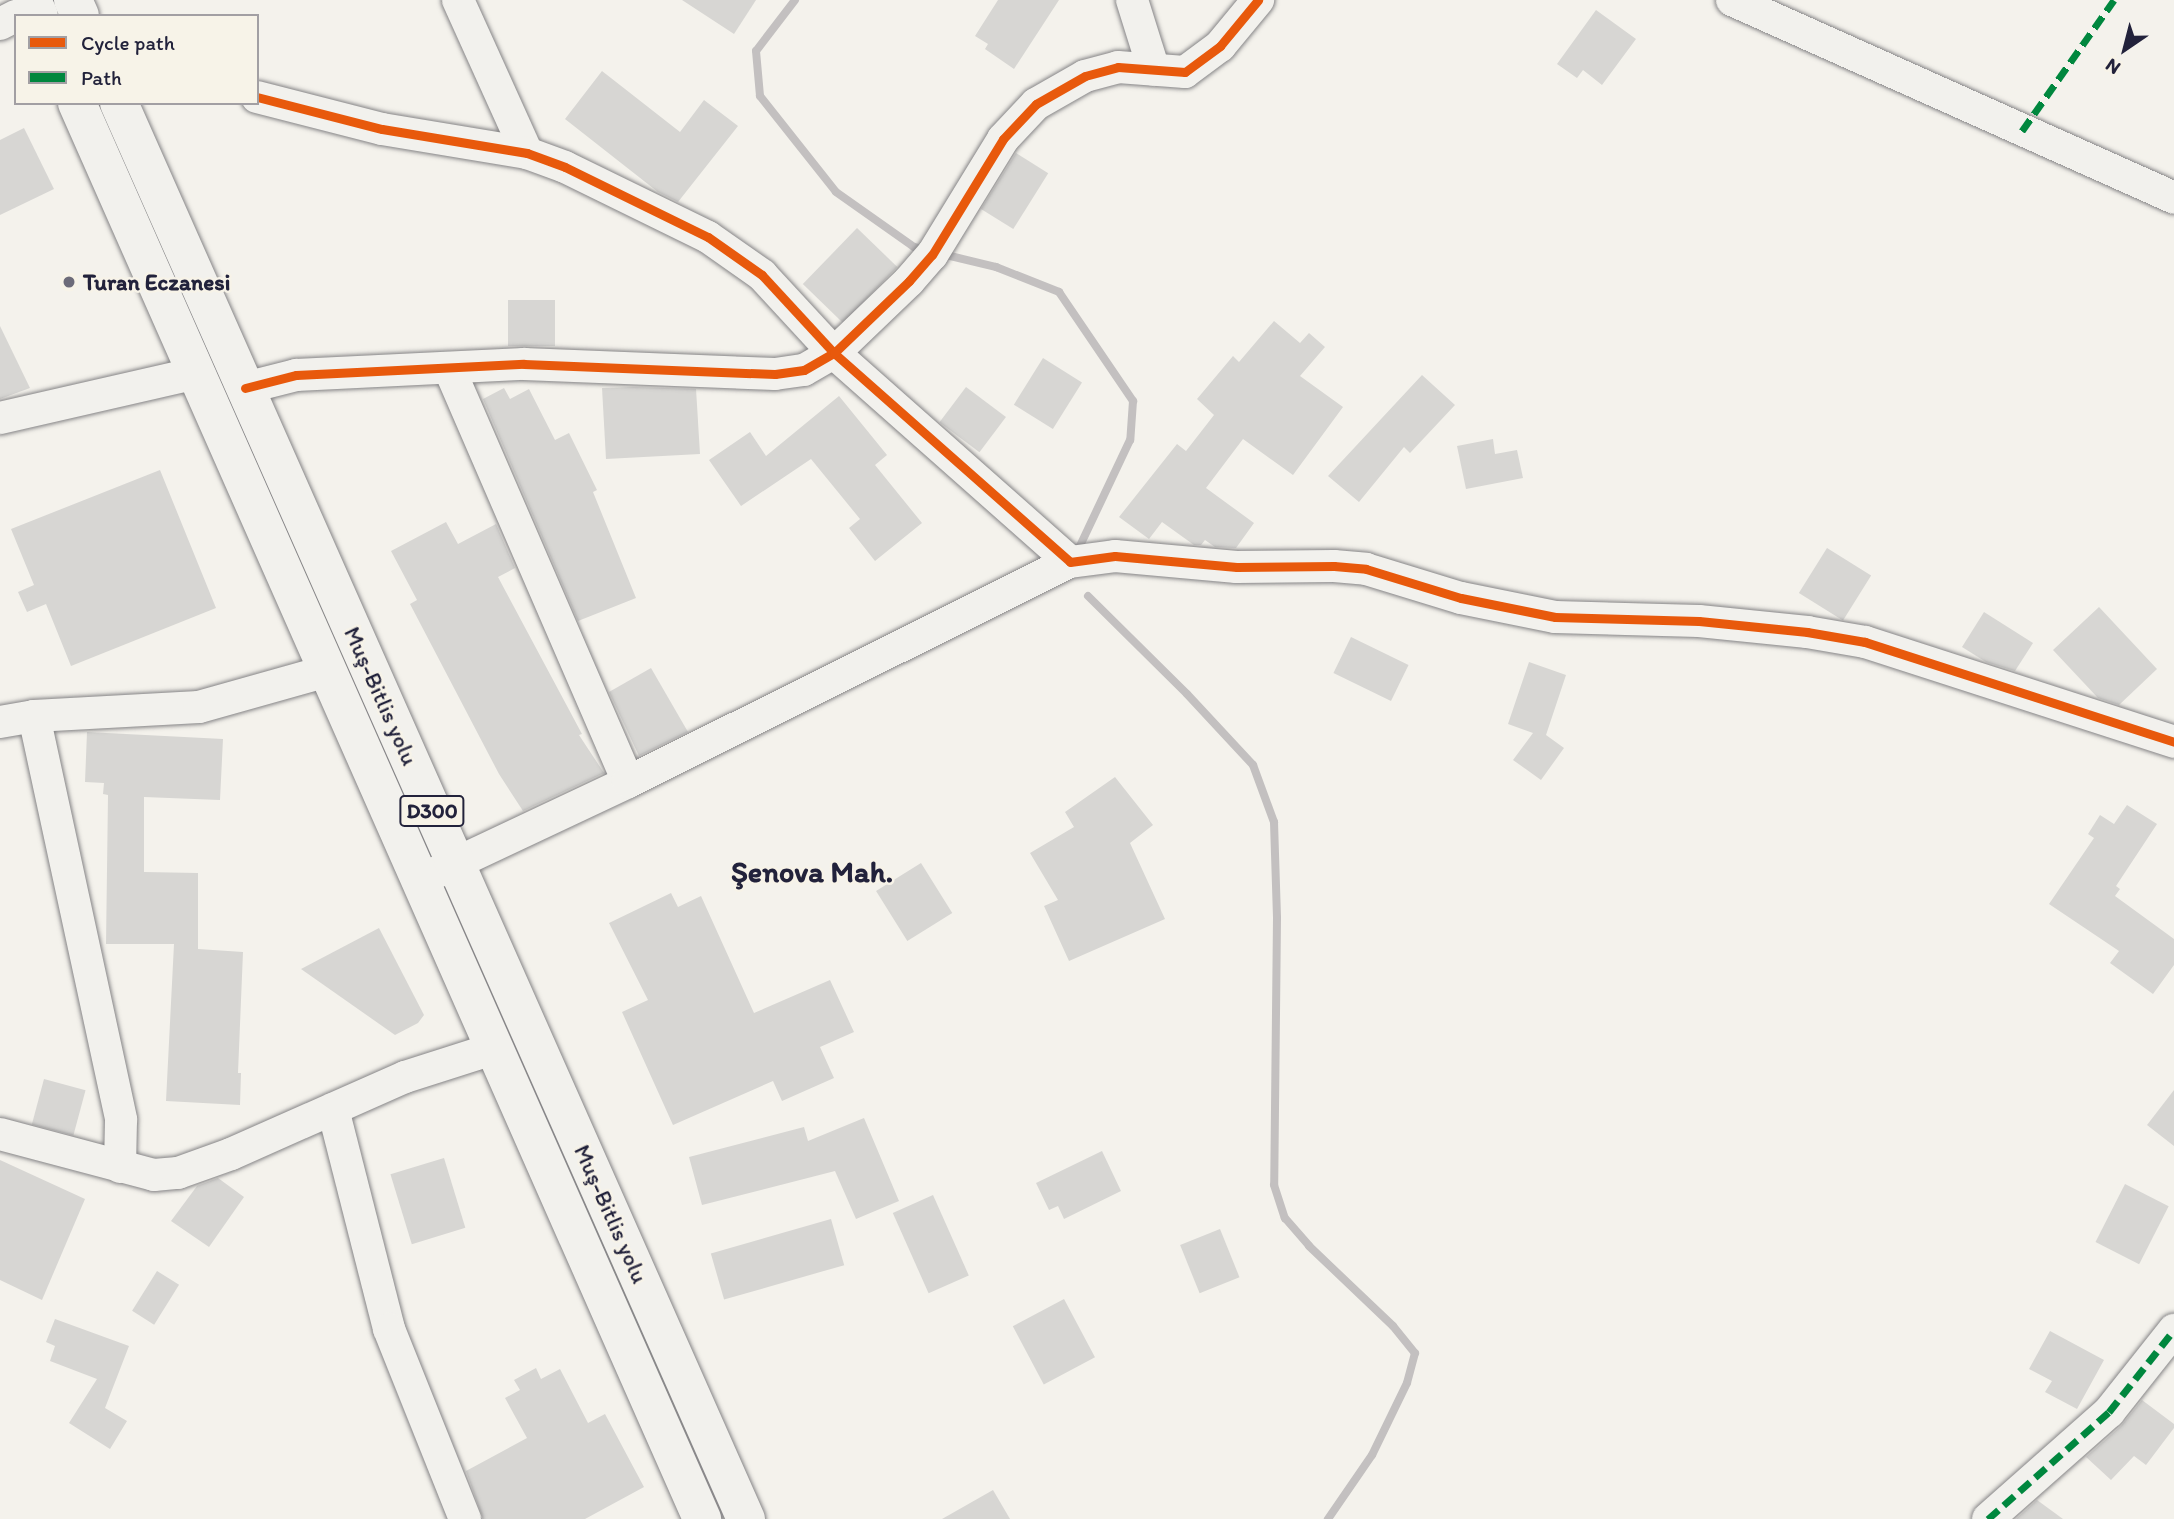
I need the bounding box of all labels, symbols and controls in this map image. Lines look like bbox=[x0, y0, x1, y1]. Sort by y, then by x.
legend bbox=[14, 14, 259, 105]
north arrow bbox=[2090, 14, 2160, 84]
text: Cycle path bbox=[81, 30, 175, 55]
text: N bbox=[2101, 54, 2125, 80]
text: Path bbox=[81, 65, 122, 90]
place label: Turan Eczanesi bbox=[83, 268, 231, 296]
marker: Turan Eczanesi bbox=[61, 274, 77, 290]
street label: Muş-Bitlis yolu bbox=[338, 622, 424, 770]
road number: D300 bbox=[399, 794, 465, 828]
district label: Şenova Mah. bbox=[731, 854, 893, 890]
street label: Muş-Bitlis yolu bbox=[568, 1140, 654, 1288]

